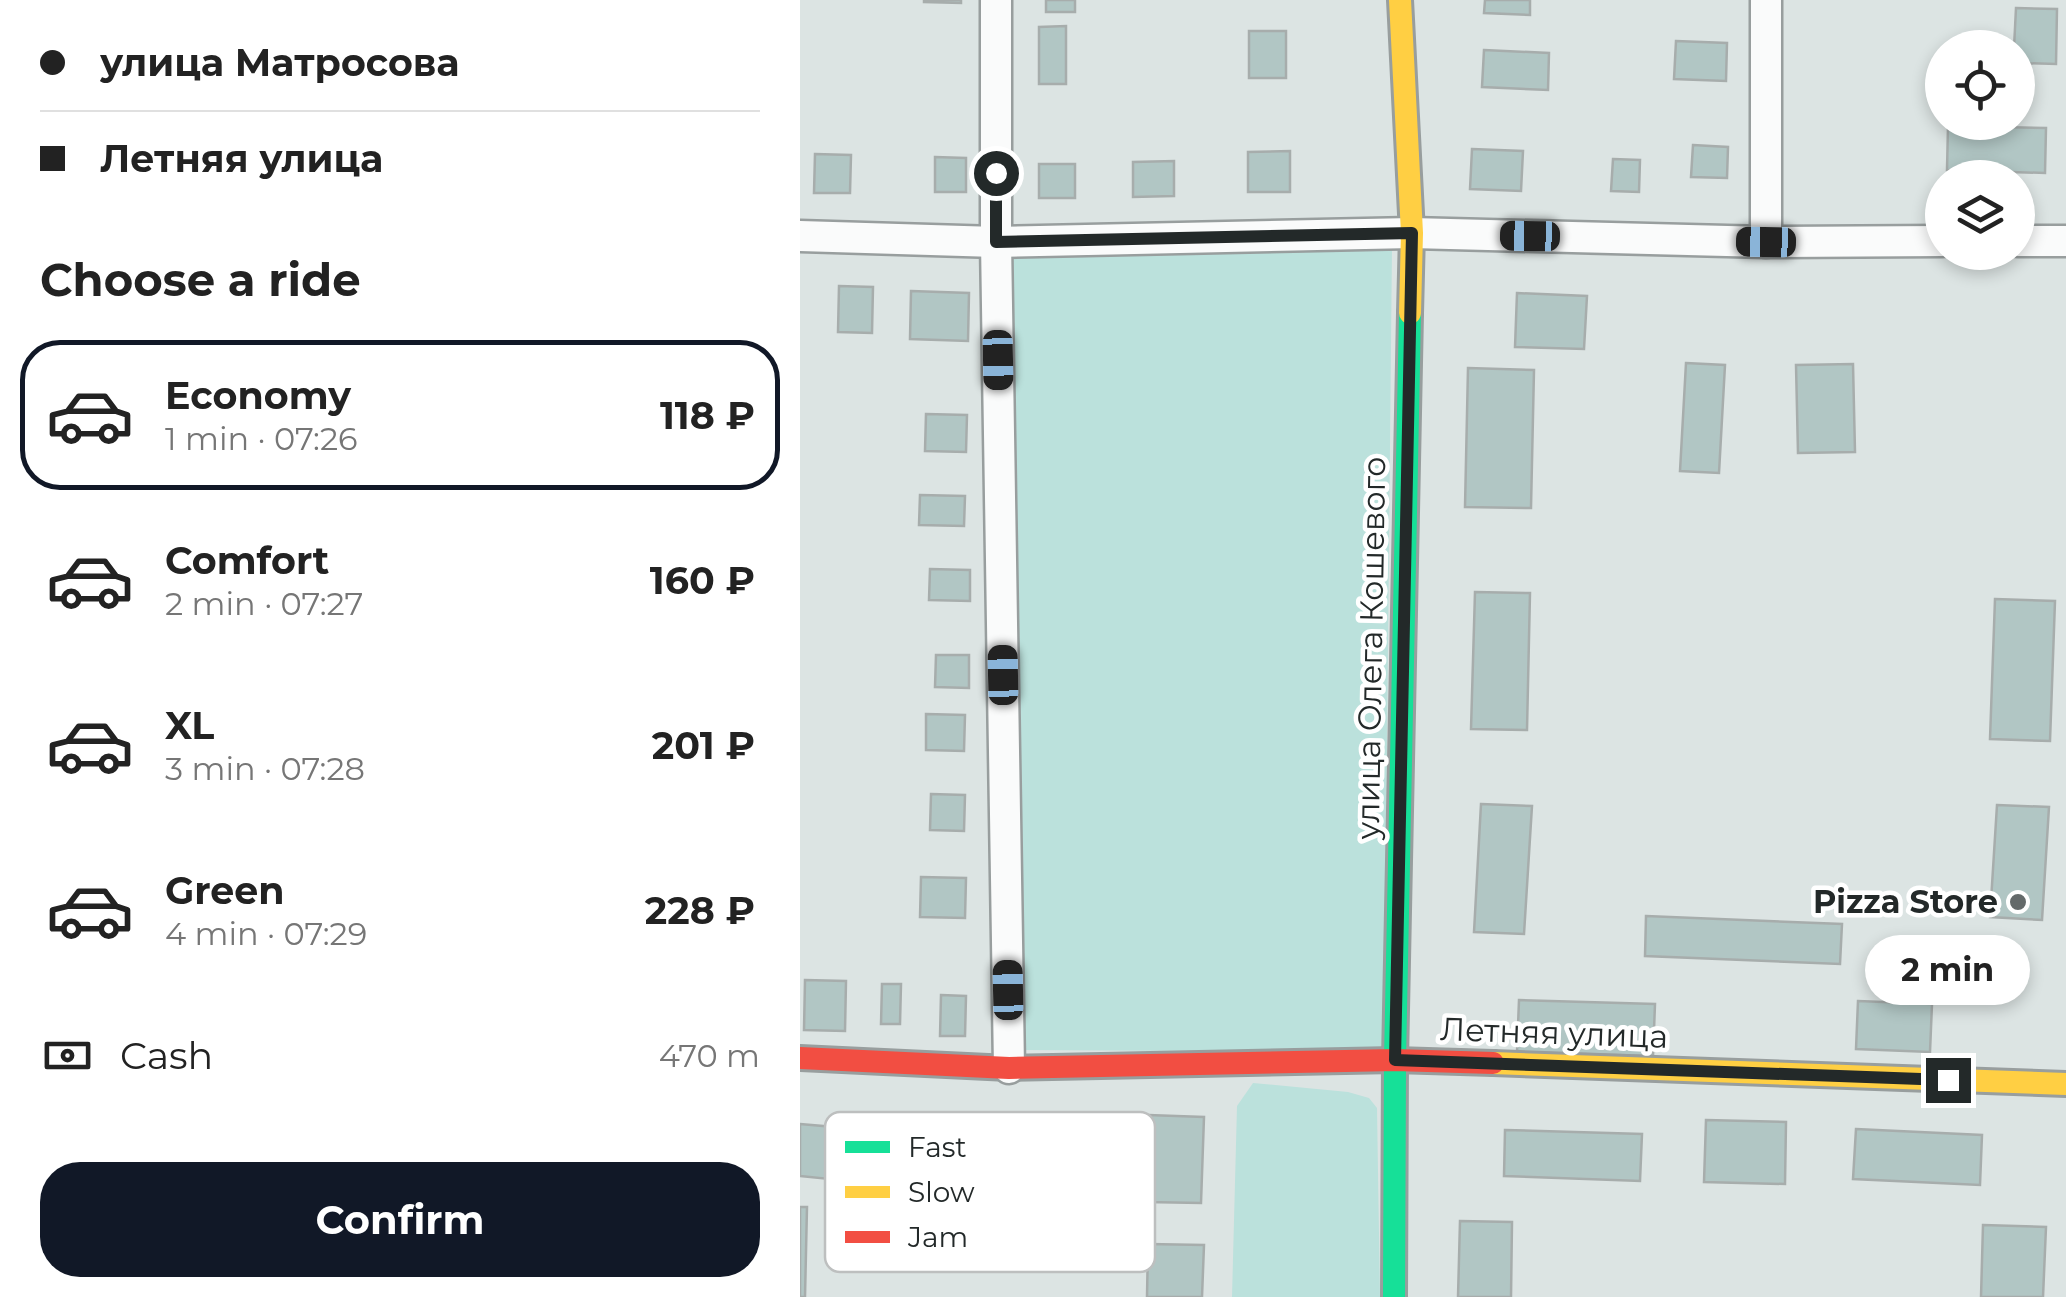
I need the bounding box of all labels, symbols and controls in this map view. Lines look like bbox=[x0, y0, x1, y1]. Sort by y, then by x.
map controls bbox=[1925, 30, 2035, 270]
button: locate bbox=[1925, 30, 2035, 140]
text: улица Матросова bbox=[100, 39, 459, 86]
text: Летняя улица bbox=[100, 135, 383, 182]
route start bbox=[974, 151, 1019, 196]
button: layers bbox=[1925, 160, 2035, 270]
car bbox=[1500, 220, 1560, 252]
car bbox=[1736, 226, 1796, 258]
text: Choose a ride bbox=[40, 252, 361, 307]
car bbox=[982, 330, 1014, 390]
icon: car bbox=[45, 370, 135, 460]
text: Economy bbox=[165, 372, 351, 419]
text: 118 ₽ bbox=[660, 392, 755, 439]
text: 1 min · 07:26 bbox=[165, 419, 357, 458]
street label: улица Олега Кошевого bbox=[1348, 456, 1393, 841]
icon: car bbox=[45, 535, 135, 625]
text: Comfort bbox=[165, 537, 329, 584]
text: 160 ₽ bbox=[650, 557, 755, 604]
text: 2 min · 07:27 bbox=[165, 584, 363, 623]
car bbox=[987, 645, 1019, 705]
icon: car bbox=[45, 700, 135, 790]
text: XL bbox=[165, 702, 214, 749]
text: 201 ₽ bbox=[652, 722, 755, 769]
text: 3 min · 07:28 bbox=[165, 749, 365, 788]
icon: car bbox=[45, 865, 135, 955]
text: Green bbox=[165, 867, 285, 914]
place label: Pizza Store bbox=[1813, 882, 1998, 921]
text: 228 ₽ bbox=[645, 887, 755, 934]
marker: Pizza Store bbox=[2007, 891, 2029, 913]
text: 4 min · 07:29 bbox=[165, 914, 367, 953]
callout: 2 min bbox=[1866, 935, 2030, 1005]
text: 2 min bbox=[1901, 950, 1994, 989]
car bbox=[992, 960, 1024, 1020]
street label: Летняя улица bbox=[1439, 1009, 1669, 1056]
icon: cash bbox=[40, 1028, 95, 1083]
text: Cash bbox=[120, 1032, 213, 1079]
text: 470 m bbox=[659, 1036, 760, 1075]
route end bbox=[1926, 1058, 1971, 1103]
legend bbox=[825, 1112, 1155, 1272]
text: Fast bbox=[908, 1130, 967, 1164]
button: Confirm bbox=[40, 1162, 760, 1277]
text: Slow bbox=[908, 1175, 975, 1209]
text: Jam bbox=[907, 1220, 968, 1254]

